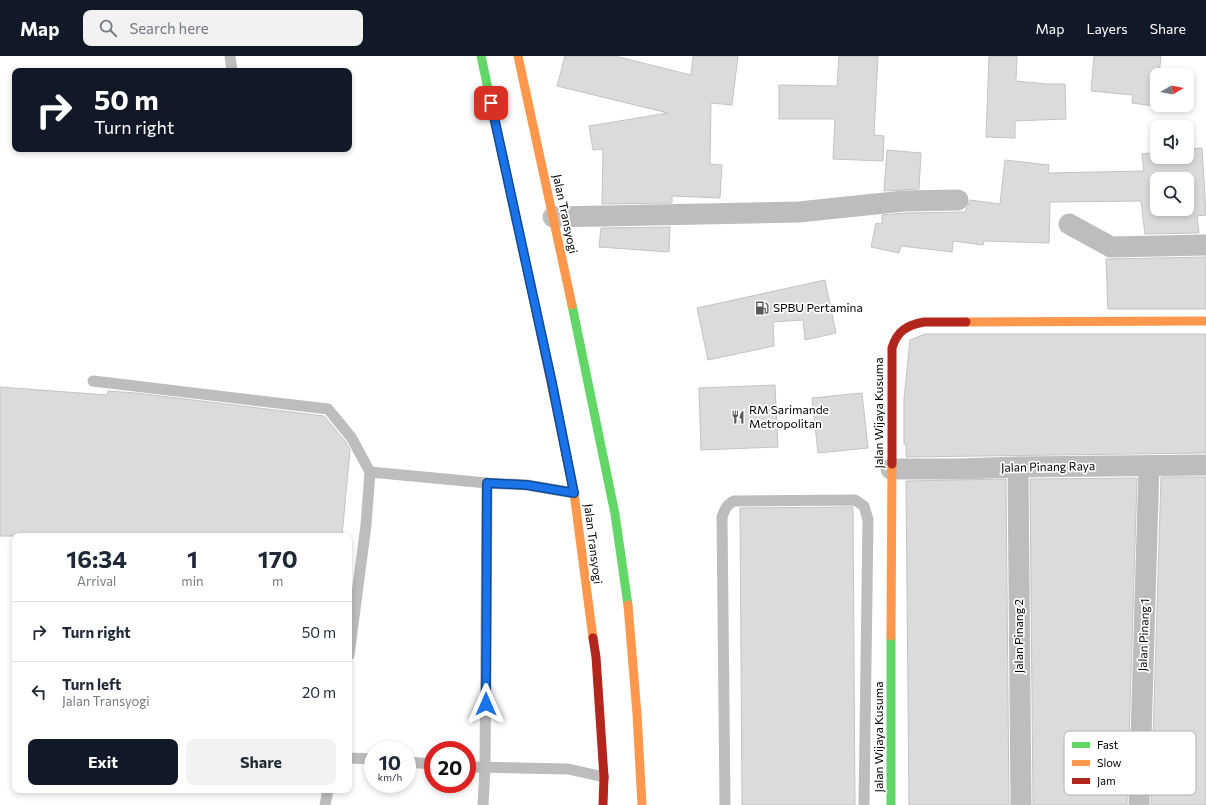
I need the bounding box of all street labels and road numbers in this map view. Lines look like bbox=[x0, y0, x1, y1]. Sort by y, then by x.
street label: Jalan Transyogi bbox=[550, 173, 581, 255]
street label: Jalan Wijaya Kusuma bbox=[871, 358, 886, 468]
street label: Jalan Pinang Raya bbox=[1001, 458, 1095, 475]
street label: Jalan Transyogi bbox=[581, 503, 606, 585]
street label: Jalan Pinang 2 bbox=[1011, 598, 1026, 673]
street label: Jalan Pinang 1 bbox=[1135, 598, 1152, 672]
street label: Jalan Wijaya Kusuma bbox=[871, 682, 886, 792]

